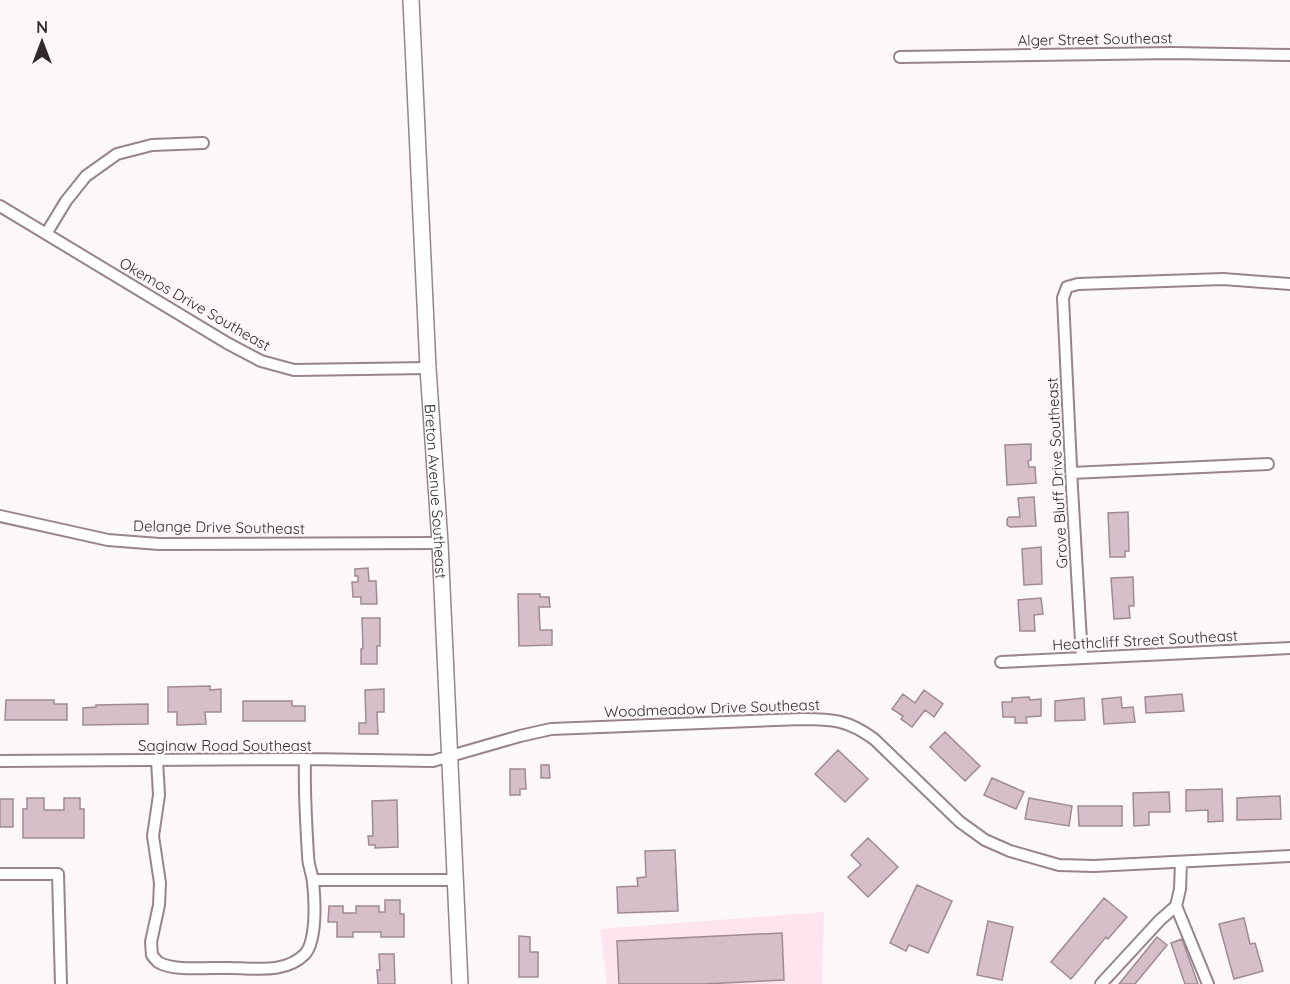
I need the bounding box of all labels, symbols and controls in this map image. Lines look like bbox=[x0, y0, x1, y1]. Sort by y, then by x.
north arrow bbox=[12, 12, 72, 72]
text: N bbox=[36, 17, 48, 37]
street label: Alger Street Southeast bbox=[1017, 28, 1173, 50]
street label: Okemos Drive Southeast bbox=[116, 253, 274, 355]
street label: Grove Bluff Drive Southeast bbox=[1043, 377, 1071, 569]
street label: Breton Avenue Southeast bbox=[421, 403, 451, 579]
street label: Delange Drive Southeast bbox=[133, 516, 305, 538]
street label: Heathcliff Street Southeast bbox=[1052, 626, 1238, 654]
street label: Woodmeadow Drive Southeast bbox=[604, 695, 820, 721]
street label: Saginaw Road Southeast bbox=[138, 736, 312, 755]

